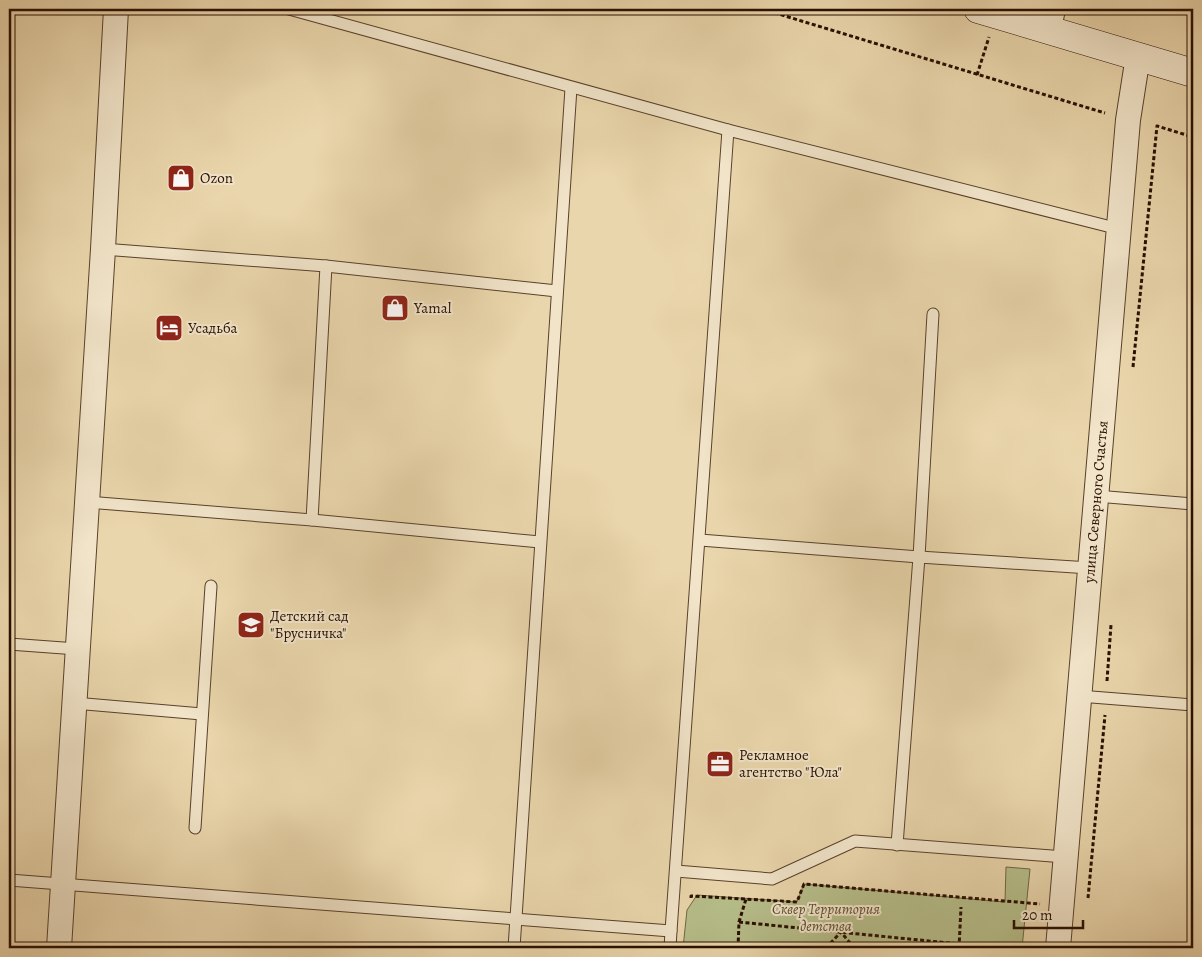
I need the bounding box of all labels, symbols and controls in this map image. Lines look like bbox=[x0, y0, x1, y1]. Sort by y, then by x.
shop icon: Ozon bbox=[166, 163, 196, 193]
place label: Ozon bbox=[200, 168, 233, 188]
shop icon: Yamal bbox=[380, 293, 410, 323]
place label: Yamal bbox=[413, 298, 452, 318]
hotel icon: Усадьба bbox=[154, 313, 184, 343]
place label: Усадьба bbox=[188, 318, 238, 338]
street label: улица Северного Счастья bbox=[1079, 420, 1113, 585]
place label: Детский сад "Брусничка" bbox=[270, 606, 349, 643]
school or university icon: Детский сад "Брусничка" bbox=[236, 610, 266, 640]
place label: Рекламное агентство "Юла" bbox=[739, 745, 842, 782]
office icon: Рекламное агентство "Юла" bbox=[705, 749, 735, 779]
scale bar bbox=[1014, 897, 1083, 929]
park label: Сквер Территория детства bbox=[772, 899, 880, 936]
text: 20 m bbox=[1022, 905, 1053, 925]

